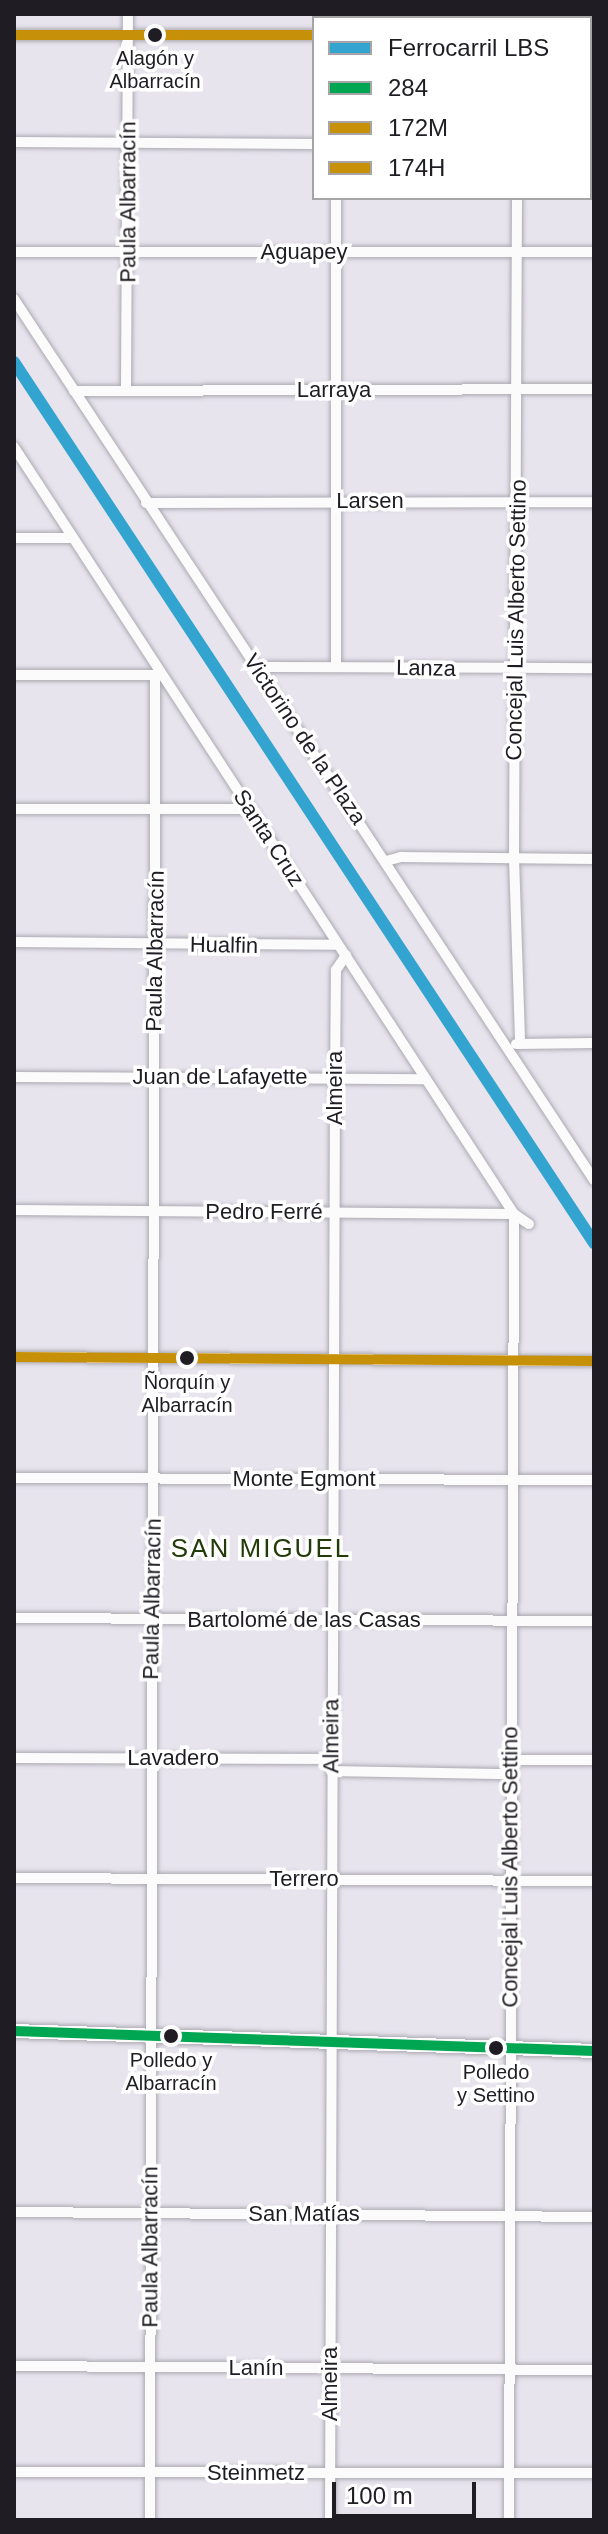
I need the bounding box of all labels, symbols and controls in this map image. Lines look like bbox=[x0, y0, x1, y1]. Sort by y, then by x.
legend bbox=[312, 16, 592, 200]
marker: Alagón y Albarracín bbox=[147, 27, 163, 43]
text: Ferrocarril LBS bbox=[388, 34, 549, 61]
place label: Alagón y Albarracín bbox=[109, 46, 201, 93]
text: 284 bbox=[388, 74, 428, 101]
text: 172M bbox=[388, 114, 448, 141]
street label: Paula Albarracín bbox=[115, 121, 141, 283]
text: 174H bbox=[388, 154, 445, 181]
street label: Aguapey bbox=[261, 239, 347, 265]
street label: Larraya bbox=[297, 377, 371, 403]
street label: Concejal Luis Alberto Settino bbox=[500, 479, 532, 761]
street label: Larsen bbox=[336, 488, 404, 514]
street label: Victorino de la Plaza bbox=[238, 649, 372, 829]
street label: Lanza bbox=[396, 654, 456, 682]
street label: Santa Cruz bbox=[228, 785, 310, 891]
street label: Paula Albarracín bbox=[140, 869, 170, 1033]
street label: Hualfin bbox=[190, 931, 258, 959]
street label: Almeira bbox=[322, 1051, 348, 1125]
street label: Juan de Lafayette bbox=[133, 1064, 307, 1090]
street label: Pedro Ferré bbox=[205, 1199, 323, 1225]
marker: Ñorquín y Albarracín bbox=[179, 1350, 195, 1366]
place label: Ñorquín y Albarracín bbox=[141, 1370, 233, 1417]
street label: Monte Egmont bbox=[232, 1466, 376, 1492]
street label: Paula Albarracín bbox=[137, 1517, 167, 1681]
district label: SAN MIGUEL bbox=[171, 1533, 351, 1565]
street label: Bartolomé de las Casas bbox=[187, 1607, 421, 1633]
street label: Almeira bbox=[318, 1699, 344, 1773]
street label: Concejal Luis Alberto Settino bbox=[497, 1726, 523, 2008]
street label: Lavadero bbox=[127, 1745, 219, 1771]
street label: Terrero bbox=[269, 1866, 339, 1892]
marker: Polledo y Albarracín bbox=[163, 2028, 179, 2044]
marker: Polledo y Settino bbox=[488, 2040, 504, 2056]
place label: Polledo y Albarracín bbox=[125, 2048, 217, 2095]
place label: Polledo y Settino bbox=[457, 2060, 535, 2107]
street label: Paula Albarracín bbox=[137, 2166, 163, 2328]
street label: San Matías bbox=[248, 2201, 360, 2227]
street label: Almeira bbox=[317, 2347, 343, 2421]
street label: Lanín bbox=[228, 2355, 284, 2381]
street label: Steinmetz bbox=[207, 2460, 305, 2486]
scale bar bbox=[336, 2466, 480, 2516]
text: 100 m bbox=[346, 2482, 413, 2509]

